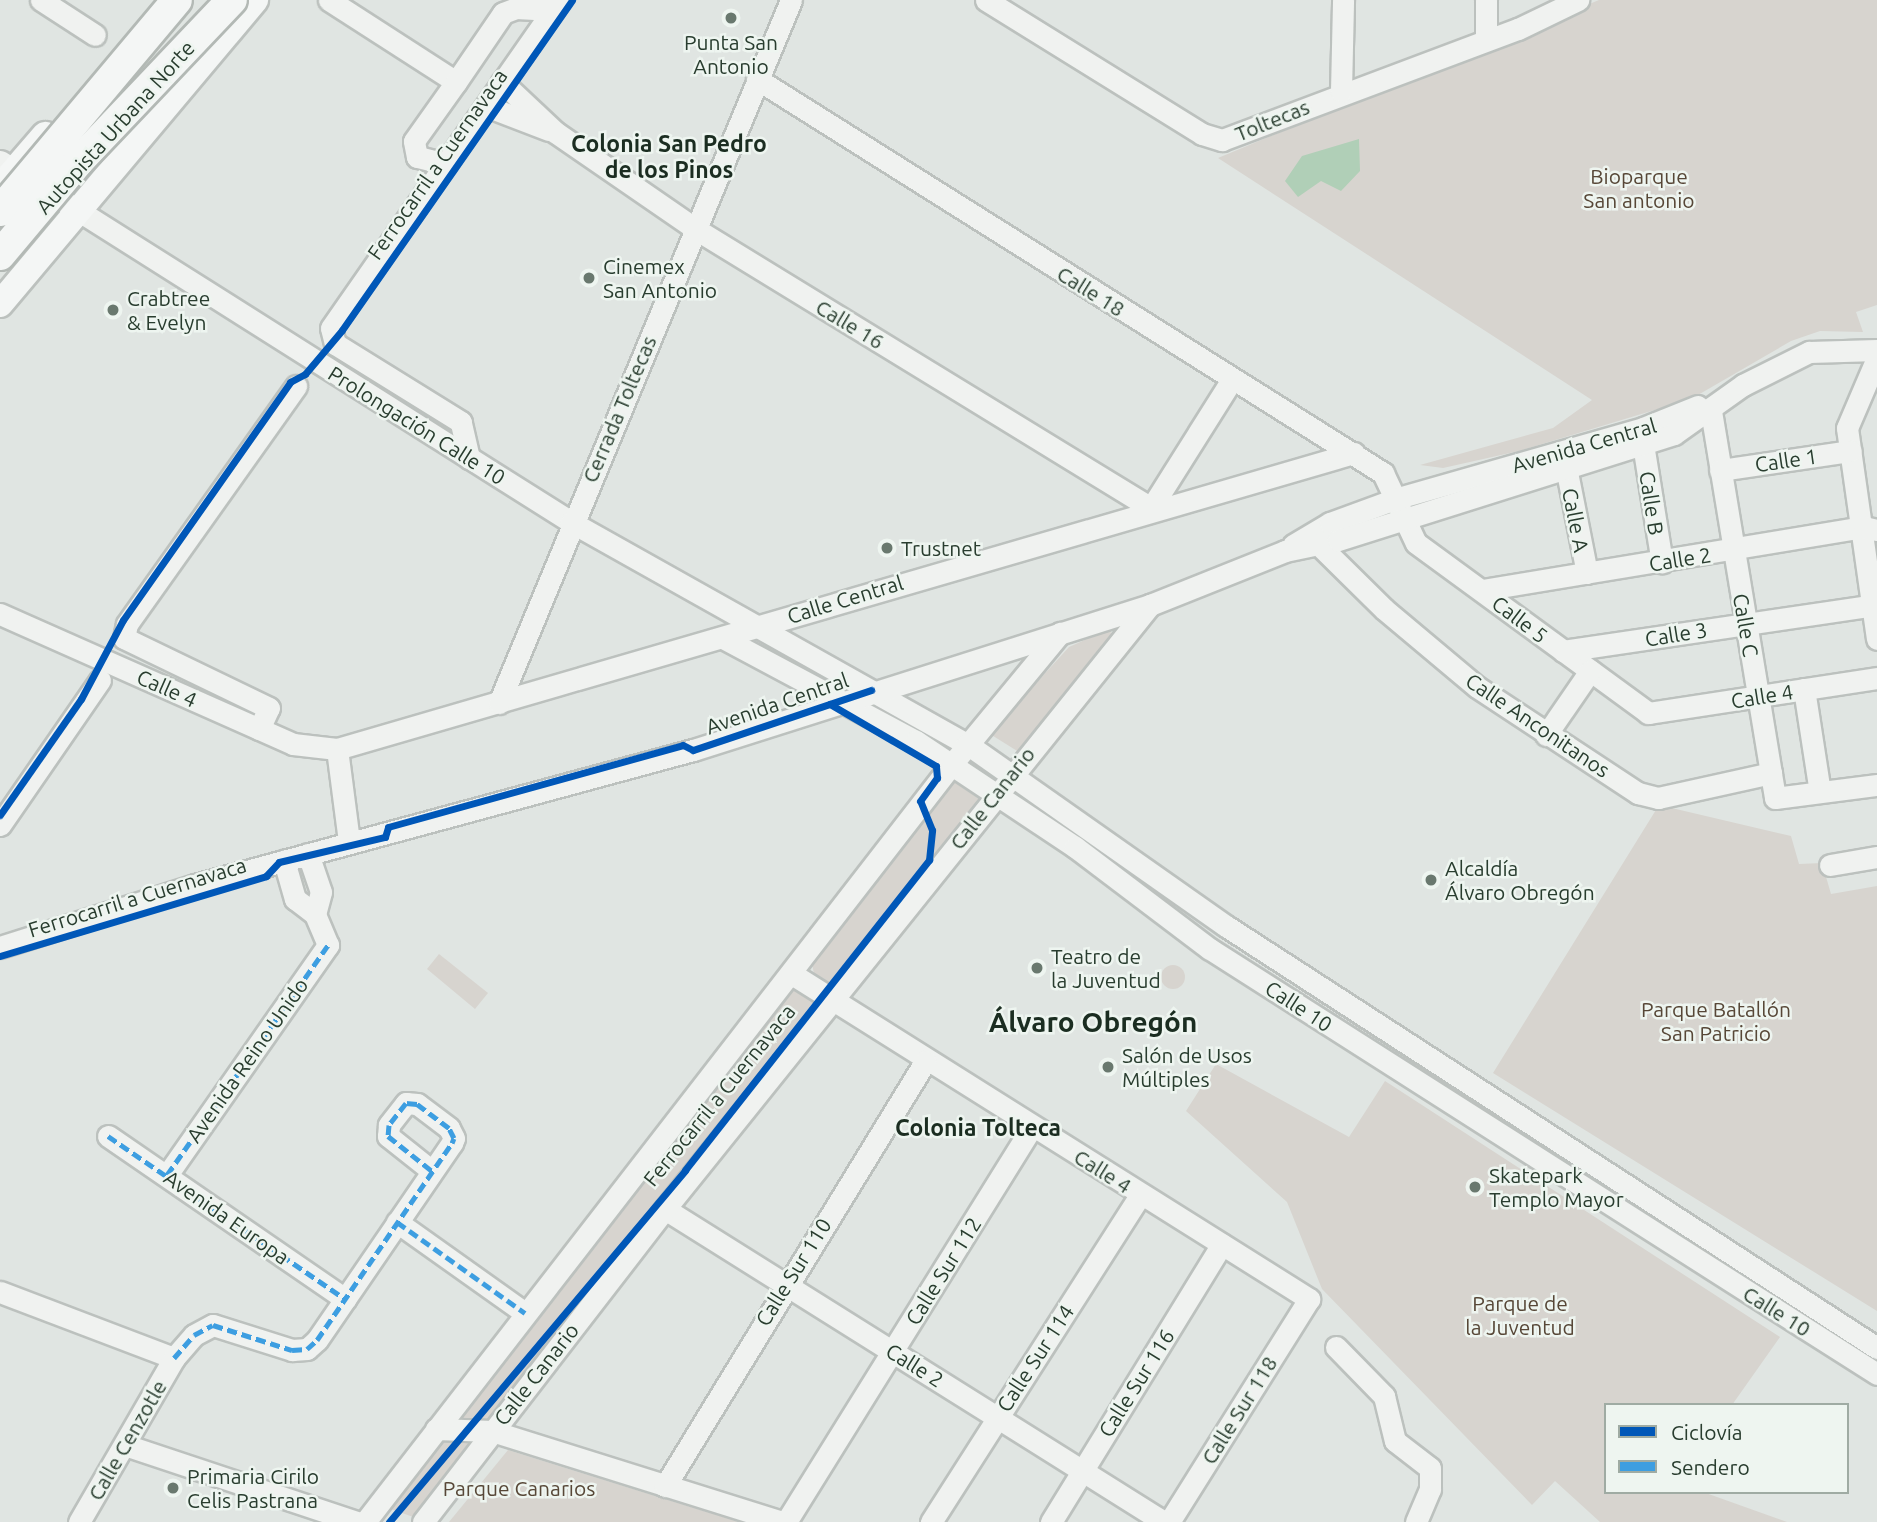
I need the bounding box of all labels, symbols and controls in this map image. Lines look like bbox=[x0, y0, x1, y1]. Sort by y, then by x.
marker: Punta San Antonio bbox=[723, 10, 739, 26]
place label: Punta San Antonio bbox=[684, 29, 778, 79]
street label: Autopista Urbana Norte bbox=[31, 35, 199, 219]
street label: Ferrocarril a Cuernavaca bbox=[362, 64, 512, 264]
street label: Toltecas bbox=[1231, 94, 1313, 146]
district label: Colonia San Pedro de los Pinos bbox=[571, 130, 767, 184]
park label: Bioparque San antonio bbox=[1583, 163, 1695, 213]
place label: Cinemex San Antonio bbox=[603, 253, 717, 303]
street label: Calle 18 bbox=[1053, 261, 1129, 321]
marker: Cinemex San Antonio bbox=[581, 270, 597, 286]
place label: Crabtree & Evelyn bbox=[127, 285, 210, 335]
street label: Calle 16 bbox=[811, 294, 889, 354]
marker: Crabtree & Evelyn bbox=[105, 302, 121, 318]
street label: Cerrada Toltecas bbox=[577, 332, 661, 486]
street label: Prolongación Calle 10 bbox=[324, 360, 510, 490]
street label: Avenida Central bbox=[1509, 412, 1659, 478]
street label: Calle 1 bbox=[1753, 443, 1819, 477]
street label: Calle B bbox=[1635, 469, 1669, 537]
street label: Calle A bbox=[1557, 486, 1595, 554]
place label: Trustnet bbox=[901, 535, 981, 561]
marker: Trustnet bbox=[879, 540, 895, 556]
street label: Calle 2 bbox=[1647, 542, 1713, 576]
street label: Calle Central bbox=[784, 569, 906, 629]
street label: Calle 5 bbox=[1487, 590, 1553, 648]
street label: Calle C bbox=[1728, 591, 1764, 659]
street label: Calle 3 bbox=[1643, 617, 1709, 651]
street label: Calle 4 bbox=[133, 664, 201, 712]
street label: Avenida Central bbox=[702, 667, 852, 739]
street label: Calle Anconitanos bbox=[1461, 668, 1615, 782]
street label: Calle 4 bbox=[1729, 679, 1795, 713]
street label: Calle Canario bbox=[944, 742, 1040, 854]
street label: Ferrocarril a Cuernavaca bbox=[25, 852, 249, 942]
place label: Alcaldía Álvaro Obregón bbox=[1445, 855, 1595, 905]
marker: Alcaldía Álvaro Obregón bbox=[1423, 872, 1439, 888]
place label: Teatro de la Juventud bbox=[1051, 943, 1161, 993]
marker: Teatro de la Juventud bbox=[1029, 960, 1045, 976]
street label: Avenida Reino Unido bbox=[181, 973, 313, 1147]
street label: Calle 10 bbox=[1261, 975, 1337, 1037]
park label: Parque Batallón San Patricio bbox=[1641, 996, 1791, 1046]
street label: Ferrocarril a Cuernavaca bbox=[638, 999, 800, 1191]
district label: Álvaro Obregón bbox=[989, 1005, 1197, 1039]
place label: Salón de Usos Múltiples bbox=[1122, 1042, 1252, 1092]
marker: Salón de Usos Múltiples bbox=[1100, 1059, 1116, 1075]
district label: Colonia Tolteca bbox=[895, 1114, 1061, 1142]
street label: Calle 4 bbox=[1070, 1144, 1136, 1198]
place label: Skatepark Templo Mayor bbox=[1489, 1162, 1624, 1212]
street label: Avenida Europa bbox=[160, 1164, 294, 1270]
marker: Skatepark Templo Mayor bbox=[1467, 1179, 1483, 1195]
street label: Calle Sur 112 bbox=[900, 1212, 986, 1330]
street label: Calle Sur 110 bbox=[750, 1213, 836, 1331]
street label: Calle 10 bbox=[1739, 1281, 1815, 1341]
park label: Parque de la Juventud bbox=[1465, 1290, 1575, 1340]
street label: Calle Sur 114 bbox=[991, 1300, 1079, 1416]
street label: Calle Canario bbox=[488, 1318, 584, 1430]
street label: Calle Sur 116 bbox=[1093, 1324, 1179, 1442]
street label: Calle 2 bbox=[882, 1338, 948, 1392]
street label: Calle Sur 118 bbox=[1196, 1351, 1282, 1469]
street label: Calle Cenzotle bbox=[82, 1375, 172, 1505]
legend bbox=[1604, 1403, 1849, 1494]
text: Ciclovía bbox=[1671, 1420, 1743, 1444]
text: Sendero bbox=[1671, 1455, 1750, 1479]
place label: Primaria Cirilo Celis Pastrana bbox=[187, 1463, 319, 1513]
park label: Parque Canarios bbox=[443, 1475, 595, 1501]
marker: Primaria Cirilo Celis Pastrana bbox=[165, 1480, 181, 1496]

